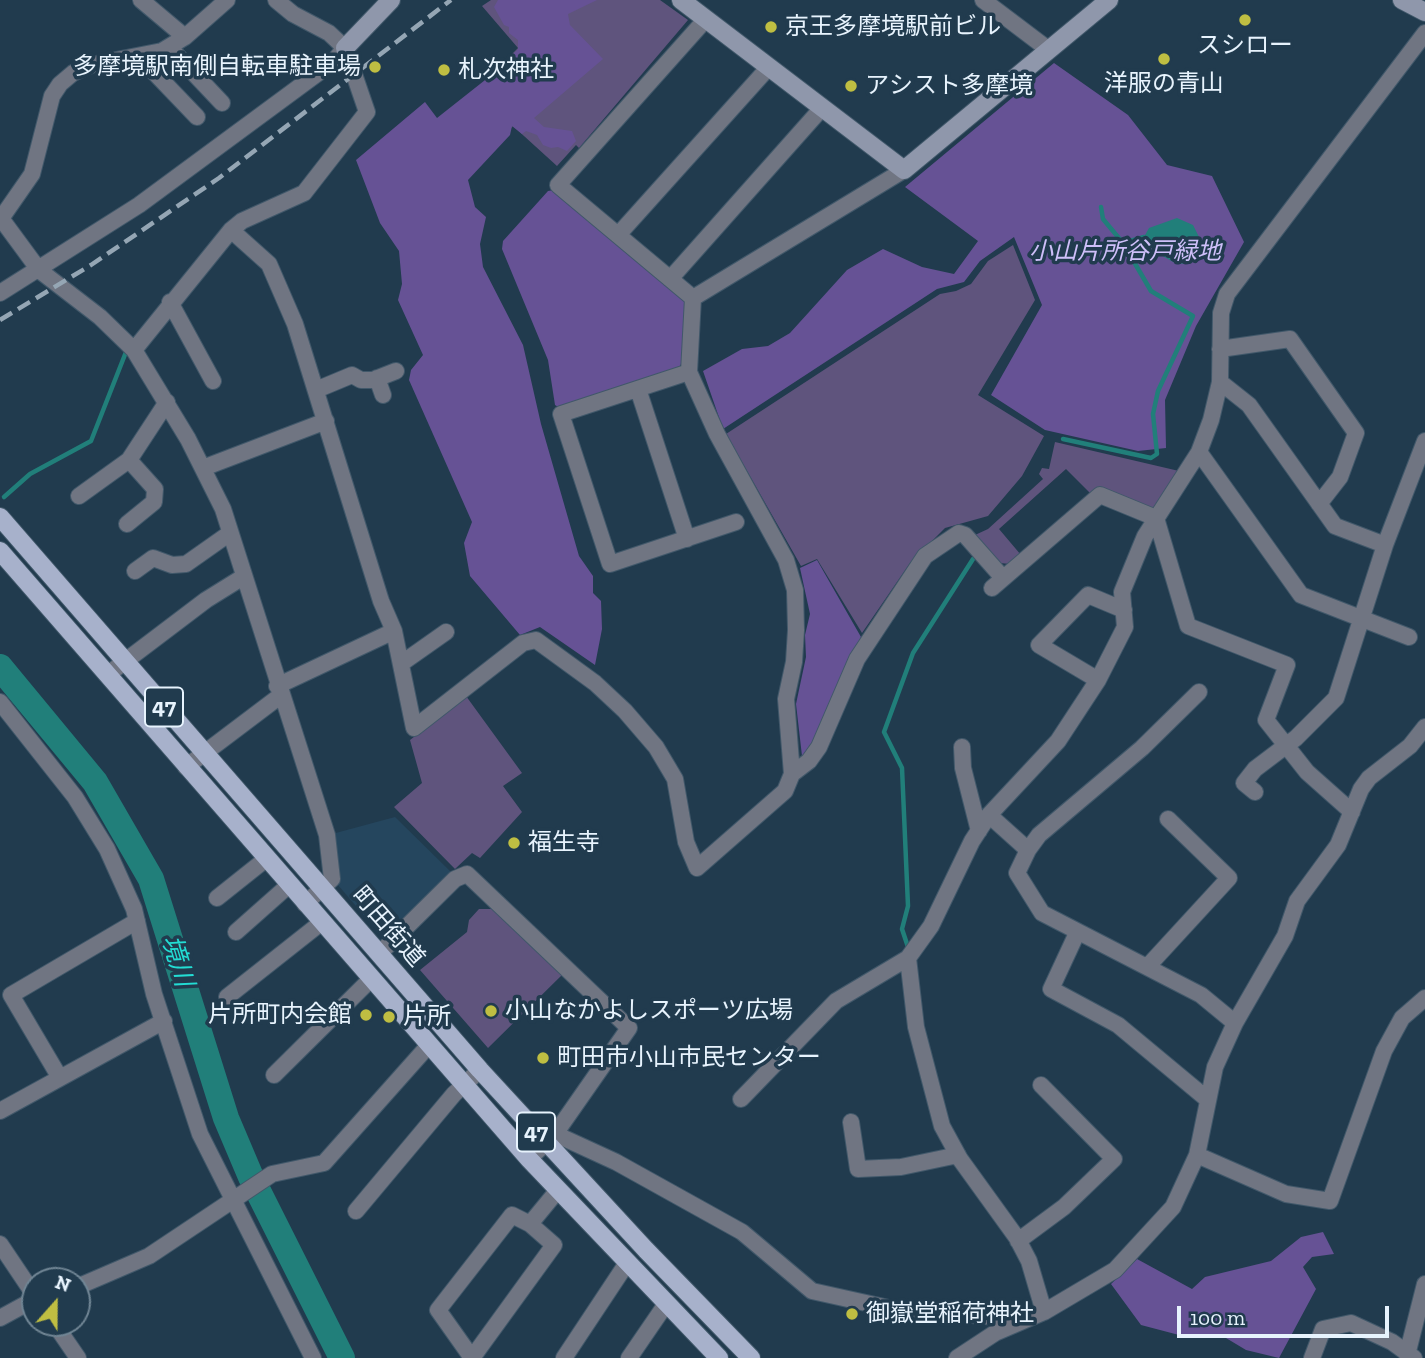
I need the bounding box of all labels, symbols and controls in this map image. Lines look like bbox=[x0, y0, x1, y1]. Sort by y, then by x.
marker: スシロー bbox=[1237, 12, 1253, 28]
place label: 京王多摩境駅前ビル bbox=[785, 13, 1001, 41]
marker: 京王多摩境駅前ビル bbox=[763, 19, 779, 35]
place label: スシロー bbox=[1197, 32, 1293, 60]
marker: 洋服の青山 bbox=[1156, 51, 1172, 67]
place label: 多摩境駅南側自転車駐車場 bbox=[73, 53, 361, 81]
place label: 札次神社 bbox=[458, 56, 554, 84]
marker: 多摩境駅南側自転車駐車場 bbox=[367, 59, 383, 75]
marker: 札次神社 bbox=[436, 62, 452, 78]
place label: 洋服の青山 bbox=[1104, 70, 1224, 98]
place label: アシスト多摩境 bbox=[865, 72, 1033, 100]
marker: アシスト多摩境 bbox=[843, 78, 859, 94]
park label: 小山片所谷戸緑地 bbox=[1029, 238, 1221, 266]
road number: 47 bbox=[145, 688, 183, 726]
place label: 福生寺 bbox=[528, 829, 600, 857]
marker: 福生寺 bbox=[506, 835, 522, 851]
street label: 町田街道 bbox=[346, 881, 430, 973]
water label: 境川 bbox=[154, 932, 200, 990]
place label: 小山なかよしスポーツ広場 bbox=[505, 997, 793, 1025]
place label: 片所町内会館 bbox=[208, 1001, 352, 1029]
place label: 片所 bbox=[403, 1003, 451, 1031]
marker: 小山なかよしスポーツ広場 bbox=[483, 1003, 499, 1019]
marker: 片所町内会館 bbox=[358, 1007, 374, 1023]
marker: 片所 bbox=[381, 1009, 397, 1025]
place label: 町田市小山市民センター bbox=[557, 1044, 821, 1072]
marker: 町田市小山市民センター bbox=[535, 1050, 551, 1066]
road number: 47 bbox=[517, 1112, 555, 1152]
north arrow bbox=[21, 1267, 91, 1337]
text: N bbox=[52, 1270, 74, 1297]
scale bar bbox=[1180, 1292, 1392, 1336]
place label: 御嶽堂稲荷神社 bbox=[866, 1300, 1034, 1328]
text: 100 m bbox=[1190, 1305, 1245, 1330]
marker: 御嶽堂稲荷神社 bbox=[844, 1306, 860, 1322]

